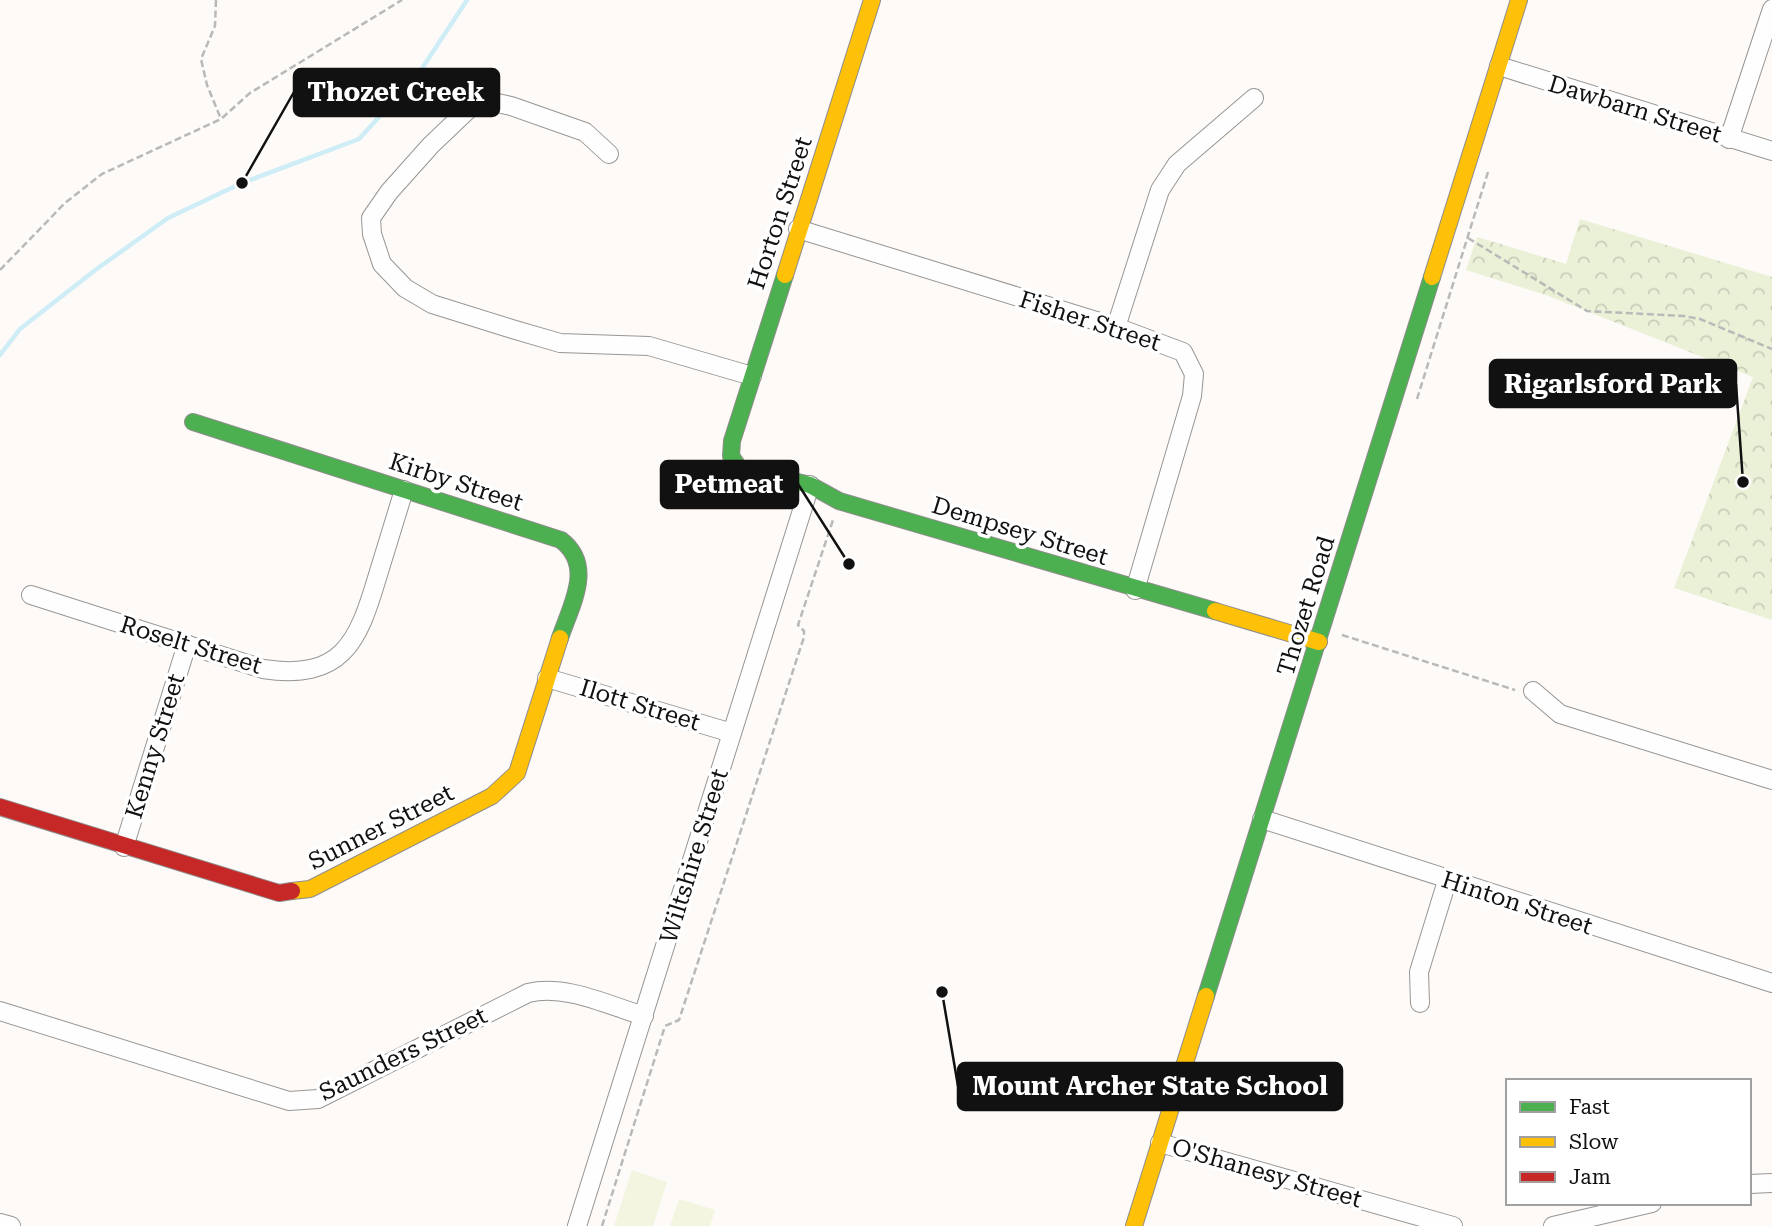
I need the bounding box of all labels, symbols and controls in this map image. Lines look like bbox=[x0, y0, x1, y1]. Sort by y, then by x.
callout: Thozet Creek bbox=[294, 69, 499, 116]
street label: Dawbarn Street bbox=[1545, 69, 1725, 149]
text: Thozet Creek bbox=[307, 77, 485, 107]
street label: Horton Street bbox=[742, 133, 818, 293]
street label: Fisher Street bbox=[1016, 285, 1164, 357]
callout: Rigarlsford Park bbox=[1490, 360, 1736, 407]
text: Rigarlsford Park bbox=[1504, 369, 1722, 399]
street label: Kirby Street bbox=[386, 447, 527, 517]
callout: Petmeat bbox=[661, 461, 798, 508]
text: Petmeat bbox=[674, 469, 784, 499]
street label: Dempsey Street bbox=[929, 491, 1112, 571]
street label: Thozet Road bbox=[1271, 533, 1341, 679]
street label: Roselt Street bbox=[117, 610, 265, 680]
street label: Kenny Street bbox=[120, 670, 190, 822]
street label: Ilott Street bbox=[577, 673, 704, 737]
street label: Wiltshire Street bbox=[654, 766, 734, 946]
street label: Sunner Street bbox=[304, 778, 458, 876]
street label: Hinton Street bbox=[1438, 865, 1596, 941]
street label: Saunders Street bbox=[315, 1001, 491, 1107]
callout: Mount Archer State School bbox=[958, 1063, 1342, 1110]
text: Mount Archer State School bbox=[972, 1071, 1328, 1101]
legend bbox=[1506, 1079, 1751, 1205]
text: Fast bbox=[1569, 1095, 1610, 1119]
text: Slow bbox=[1569, 1130, 1619, 1154]
street label: O'Shanesy Street bbox=[1169, 1133, 1365, 1213]
text: Jam bbox=[1569, 1165, 1611, 1189]

